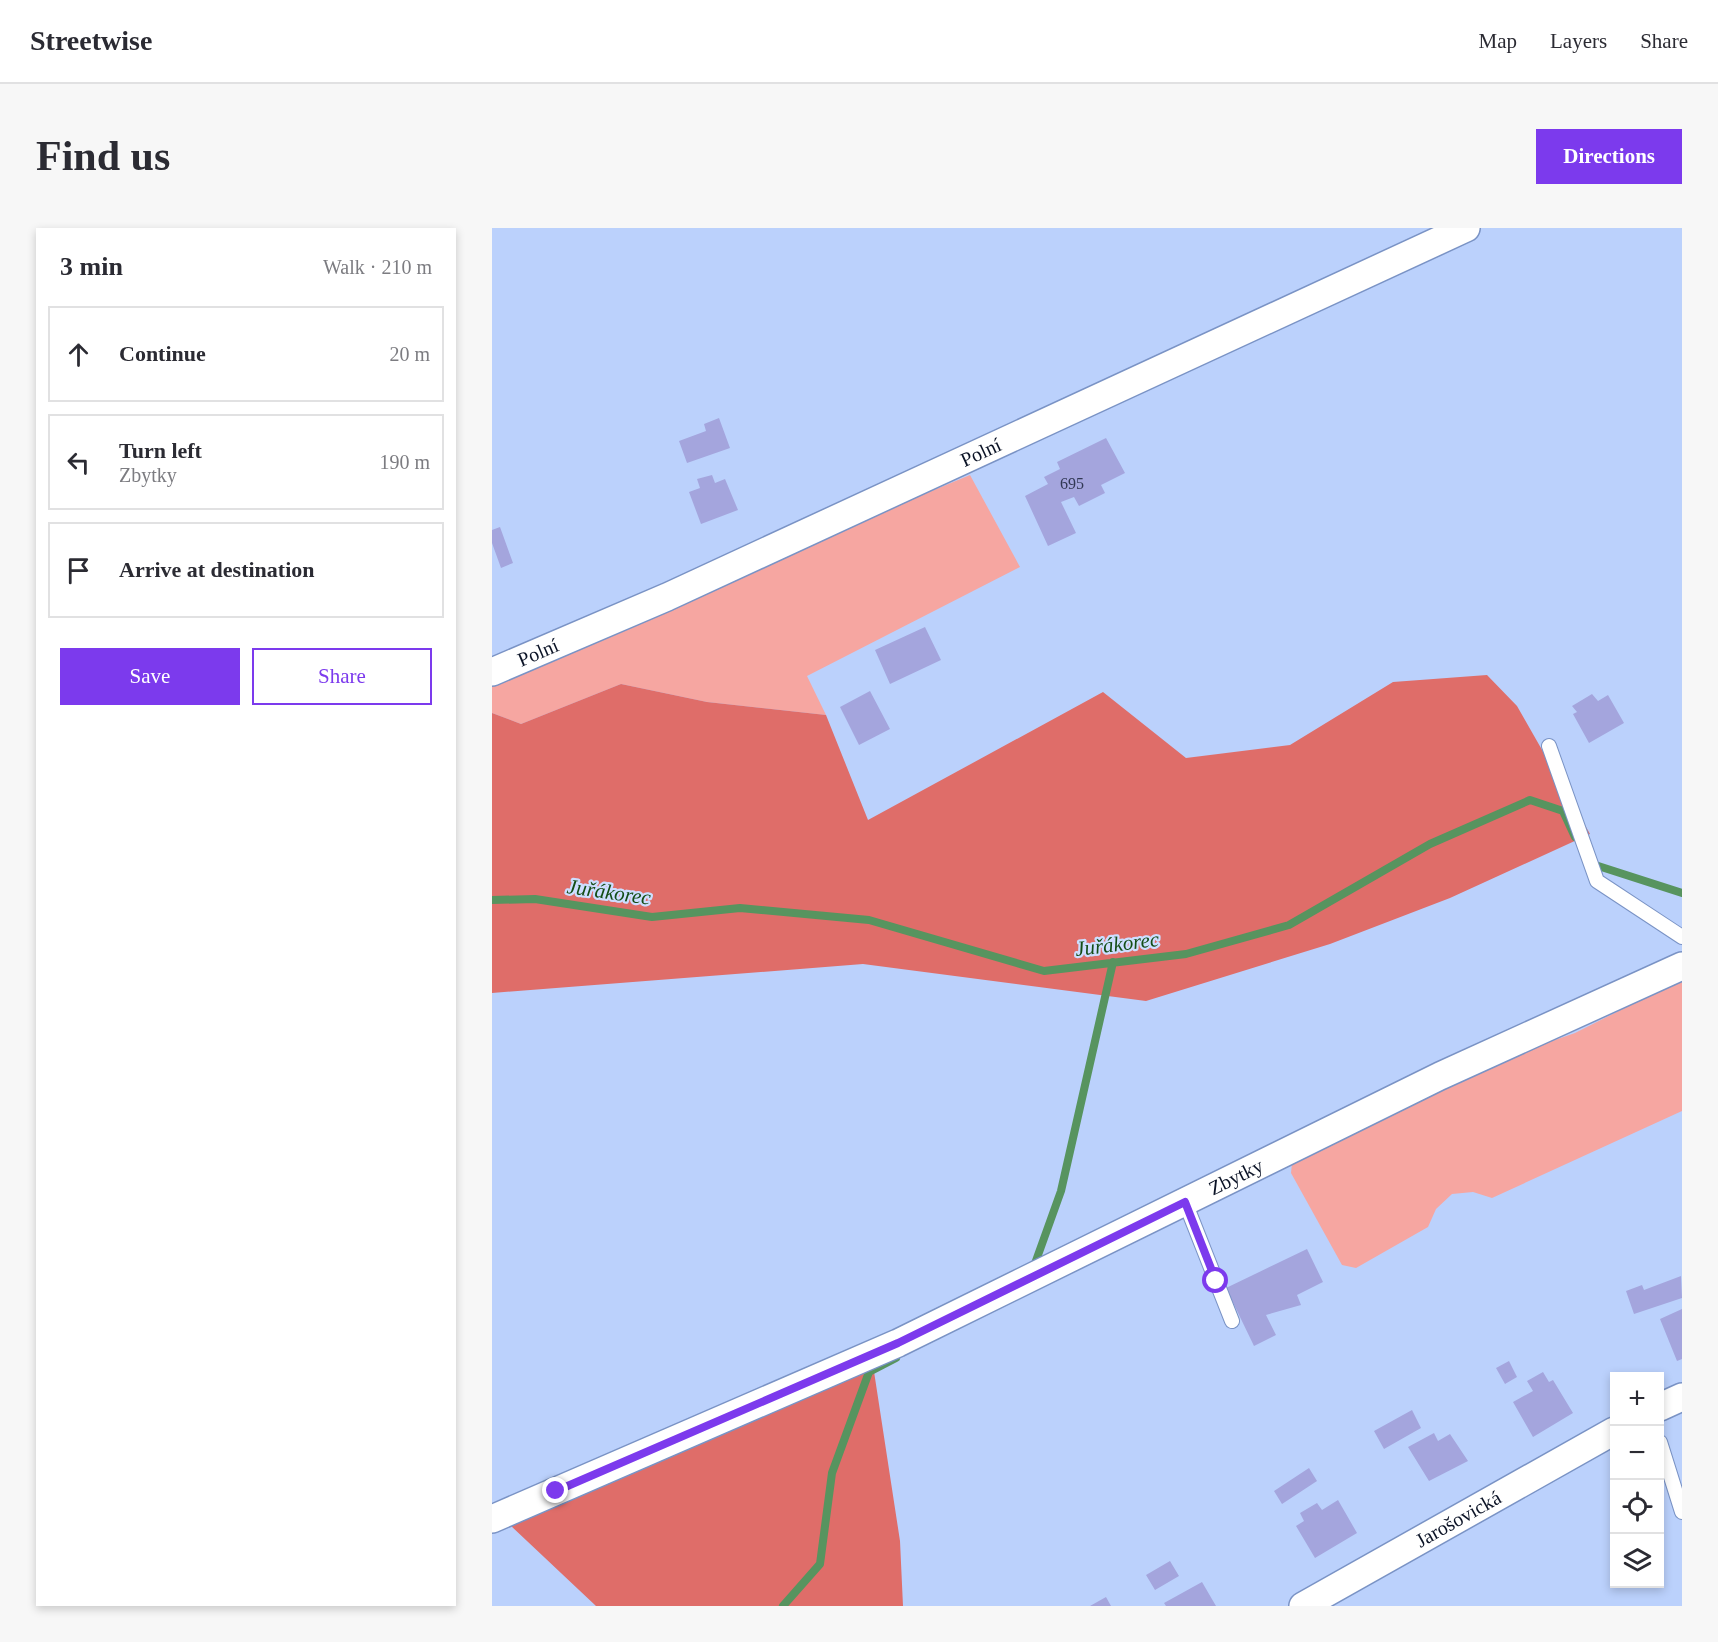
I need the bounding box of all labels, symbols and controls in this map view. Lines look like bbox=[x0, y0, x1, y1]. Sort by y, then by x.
text: Streetwise bbox=[30, 25, 152, 56]
text: Map bbox=[1479, 29, 1517, 53]
text: Layers bbox=[1550, 29, 1607, 53]
text: Share bbox=[1640, 29, 1688, 53]
button: Directions bbox=[1536, 129, 1682, 184]
text: Find us bbox=[36, 133, 170, 179]
text: 3 min bbox=[60, 252, 123, 281]
text: Walk · 210 m bbox=[323, 256, 432, 278]
icon: ahead bbox=[62, 338, 95, 371]
text: Continue bbox=[119, 341, 206, 366]
text: 20 m bbox=[389, 343, 430, 365]
street label: Polní bbox=[957, 433, 1005, 471]
text: Turn left bbox=[119, 438, 202, 463]
icon: left bbox=[62, 446, 95, 479]
text: 190 m bbox=[379, 451, 430, 473]
text: Zbytky bbox=[119, 464, 177, 486]
house number: 695 bbox=[1060, 475, 1084, 492]
icon: arrive bbox=[62, 554, 95, 587]
text: Arrive at destination bbox=[119, 557, 315, 582]
street label: Polní bbox=[514, 634, 562, 671]
button: Save bbox=[60, 648, 240, 705]
button: Share bbox=[252, 648, 432, 705]
water label: Juřákorec bbox=[566, 874, 653, 910]
water label: Juřákorec bbox=[1074, 927, 1161, 961]
street label: Zbytky bbox=[1205, 1154, 1267, 1199]
route start bbox=[1202, 1267, 1228, 1293]
map controls bbox=[1610, 1372, 1664, 1588]
button: + bbox=[1610, 1372, 1664, 1426]
button: − bbox=[1610, 1426, 1664, 1480]
route end bbox=[542, 1477, 568, 1503]
button: locate bbox=[1610, 1480, 1664, 1534]
street label: Jarošovická bbox=[1412, 1486, 1505, 1551]
button: layers bbox=[1610, 1534, 1664, 1588]

